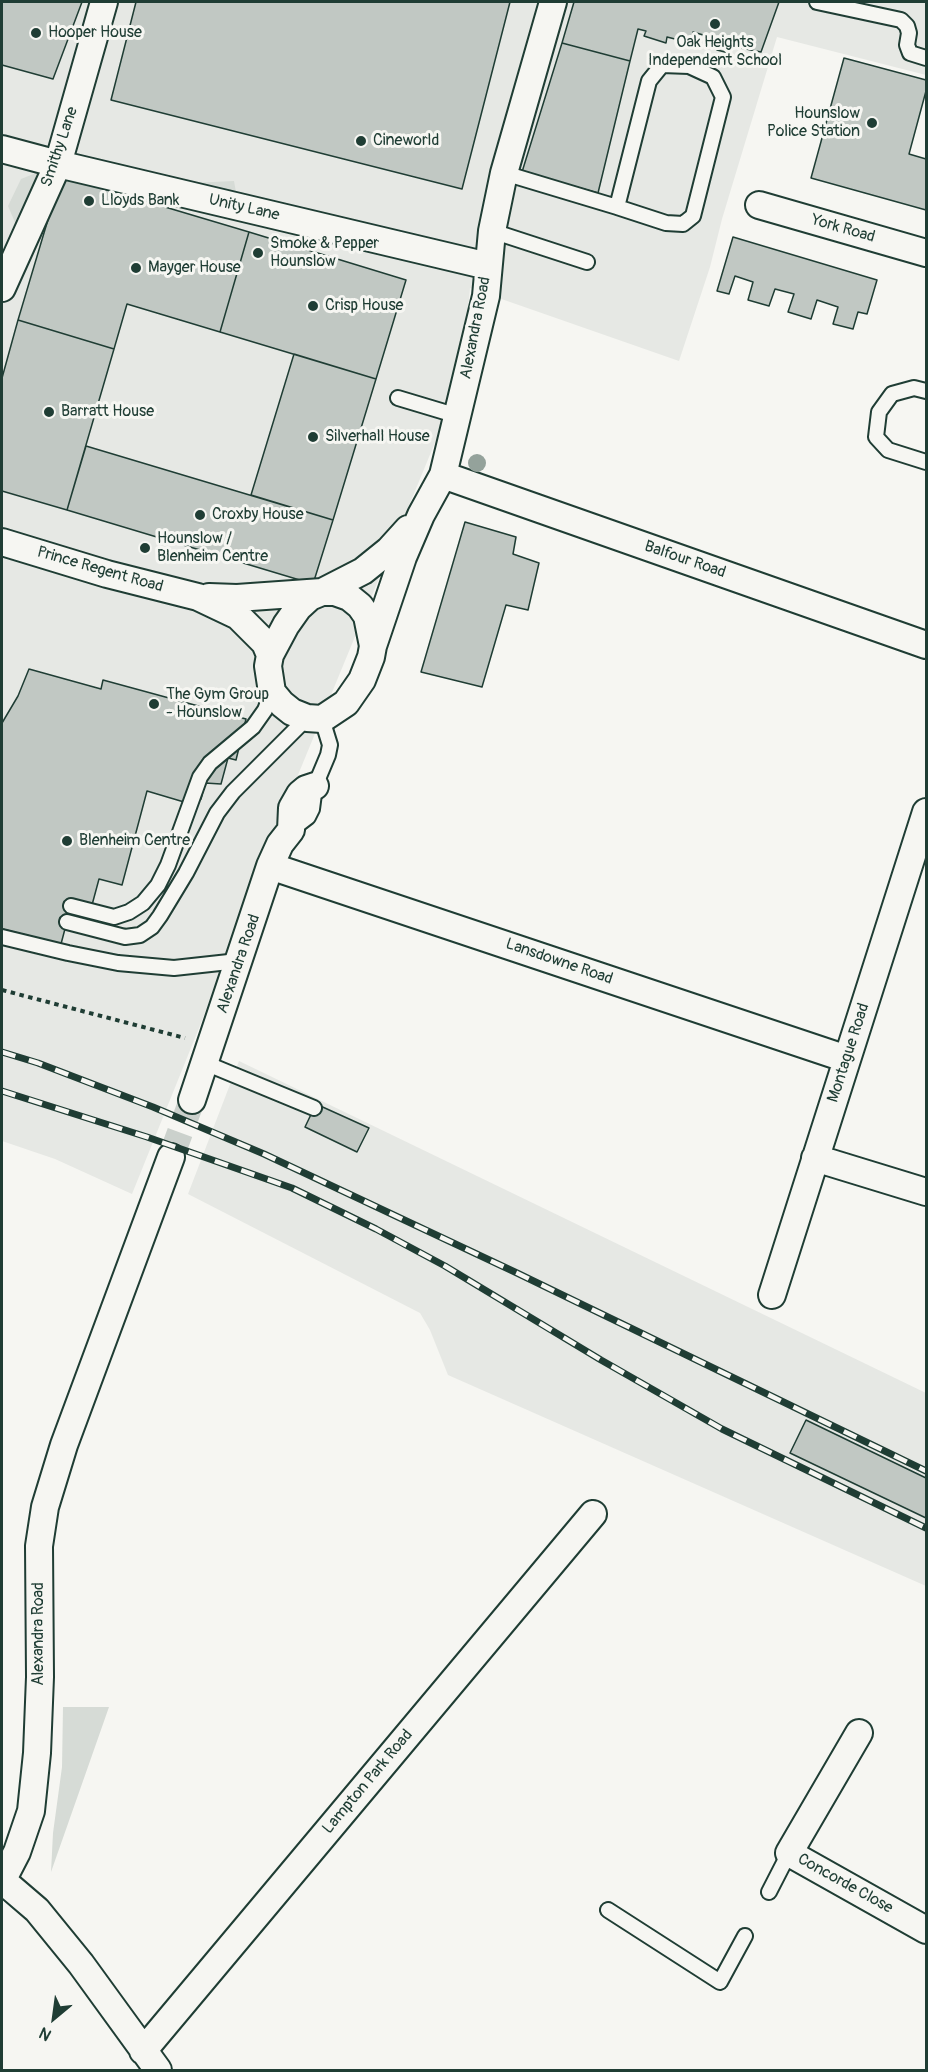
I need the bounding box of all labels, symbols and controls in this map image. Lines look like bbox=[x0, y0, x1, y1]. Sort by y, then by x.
marker: Oak Heights Independent School bbox=[708, 17, 722, 31]
place label: Hooper House bbox=[48, 23, 142, 43]
marker: Hooper House bbox=[29, 26, 43, 40]
place label: Oak Heights Independent School bbox=[648, 33, 782, 71]
street label: Smithy Lane bbox=[37, 104, 83, 190]
place label: Hounslow Police Station bbox=[767, 104, 860, 142]
marker: Hounslow Police Station bbox=[865, 116, 879, 130]
place label: Cineworld bbox=[373, 131, 439, 151]
marker: Cineworld bbox=[354, 134, 368, 148]
place label: Lloyds Bank bbox=[101, 191, 179, 211]
street label: Unity Lane bbox=[207, 191, 281, 225]
marker: Lloyds Bank bbox=[82, 194, 96, 208]
street label: York Road bbox=[809, 211, 877, 247]
place label: Smoke & Pepper Hounslow bbox=[270, 234, 379, 272]
marker: Smoke & Pepper Hounslow bbox=[251, 246, 265, 260]
place label: Mayger House bbox=[148, 258, 241, 278]
marker: Mayger House bbox=[129, 261, 143, 275]
street label: Alexandra Road bbox=[457, 275, 495, 381]
place label: Crisp House bbox=[325, 296, 403, 316]
marker: Crisp House bbox=[306, 299, 320, 313]
place label: Barratt House bbox=[61, 402, 154, 422]
marker: Barratt House bbox=[42, 405, 56, 419]
place label: Silverhall House bbox=[325, 427, 430, 447]
marker: Silverhall House bbox=[306, 430, 320, 444]
place label: Croxby House bbox=[212, 505, 304, 525]
marker: Croxby House bbox=[193, 508, 207, 522]
place label: Hounslow / Blenheim Centre bbox=[157, 529, 268, 567]
street label: Balfour Road bbox=[642, 537, 728, 583]
marker: Hounslow / Blenheim Centre bbox=[138, 541, 152, 555]
street label: Prince Regent Road bbox=[35, 543, 165, 597]
place label: The Gym Group - Hounslow bbox=[166, 685, 269, 723]
marker: The Gym Group - Hounslow bbox=[147, 697, 161, 711]
place label: Blenheim Centre bbox=[79, 831, 190, 851]
marker: Blenheim Centre bbox=[60, 834, 74, 848]
street label: Alexandra Road bbox=[213, 912, 265, 1016]
street label: Lansdowne Road bbox=[503, 935, 615, 989]
street label: Montague Road bbox=[824, 1001, 874, 1105]
street label: Alexandra Road bbox=[29, 1582, 49, 1686]
street label: Lampton Park Road bbox=[319, 1726, 417, 1838]
street label: Concorde Close bbox=[794, 1850, 896, 1918]
north arrow bbox=[24, 1988, 84, 2048]
text: N bbox=[36, 2022, 55, 2045]

